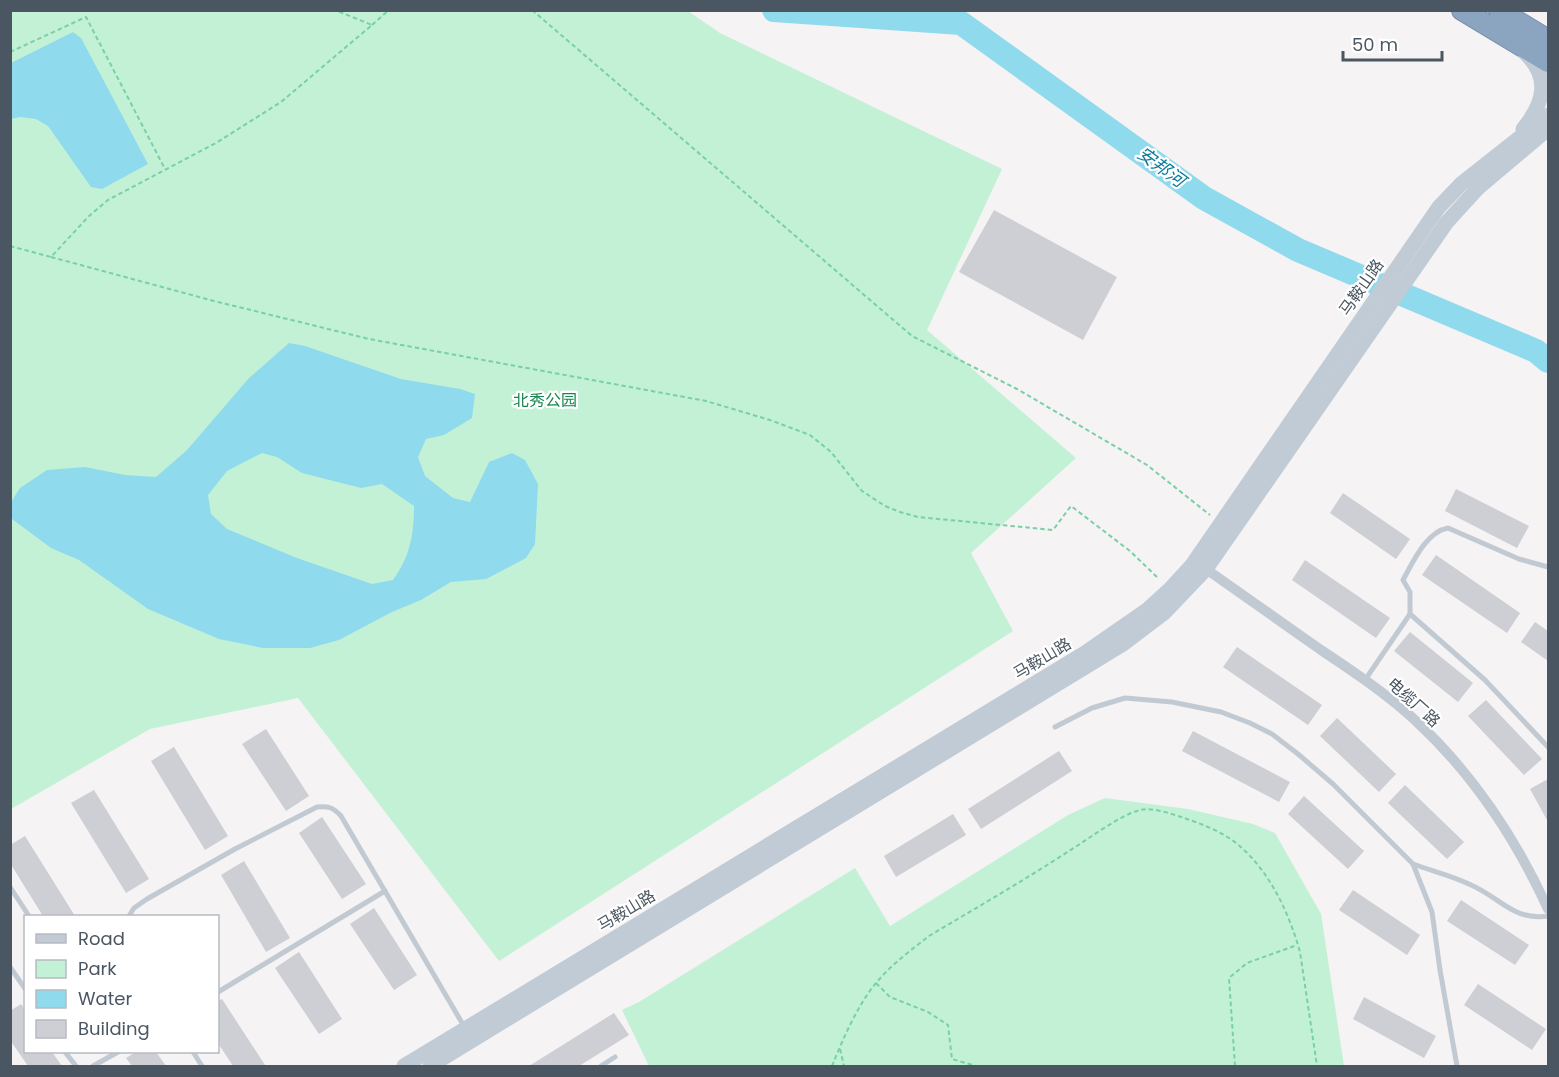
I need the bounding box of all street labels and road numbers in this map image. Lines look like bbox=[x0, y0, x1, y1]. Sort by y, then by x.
street label: 马鞍山路 bbox=[1334, 254, 1389, 320]
street label: 马鞍山路 bbox=[1009, 632, 1076, 685]
street label: 电缆厂路 bbox=[1382, 672, 1445, 732]
street label: 马鞍山路 bbox=[593, 884, 660, 937]

